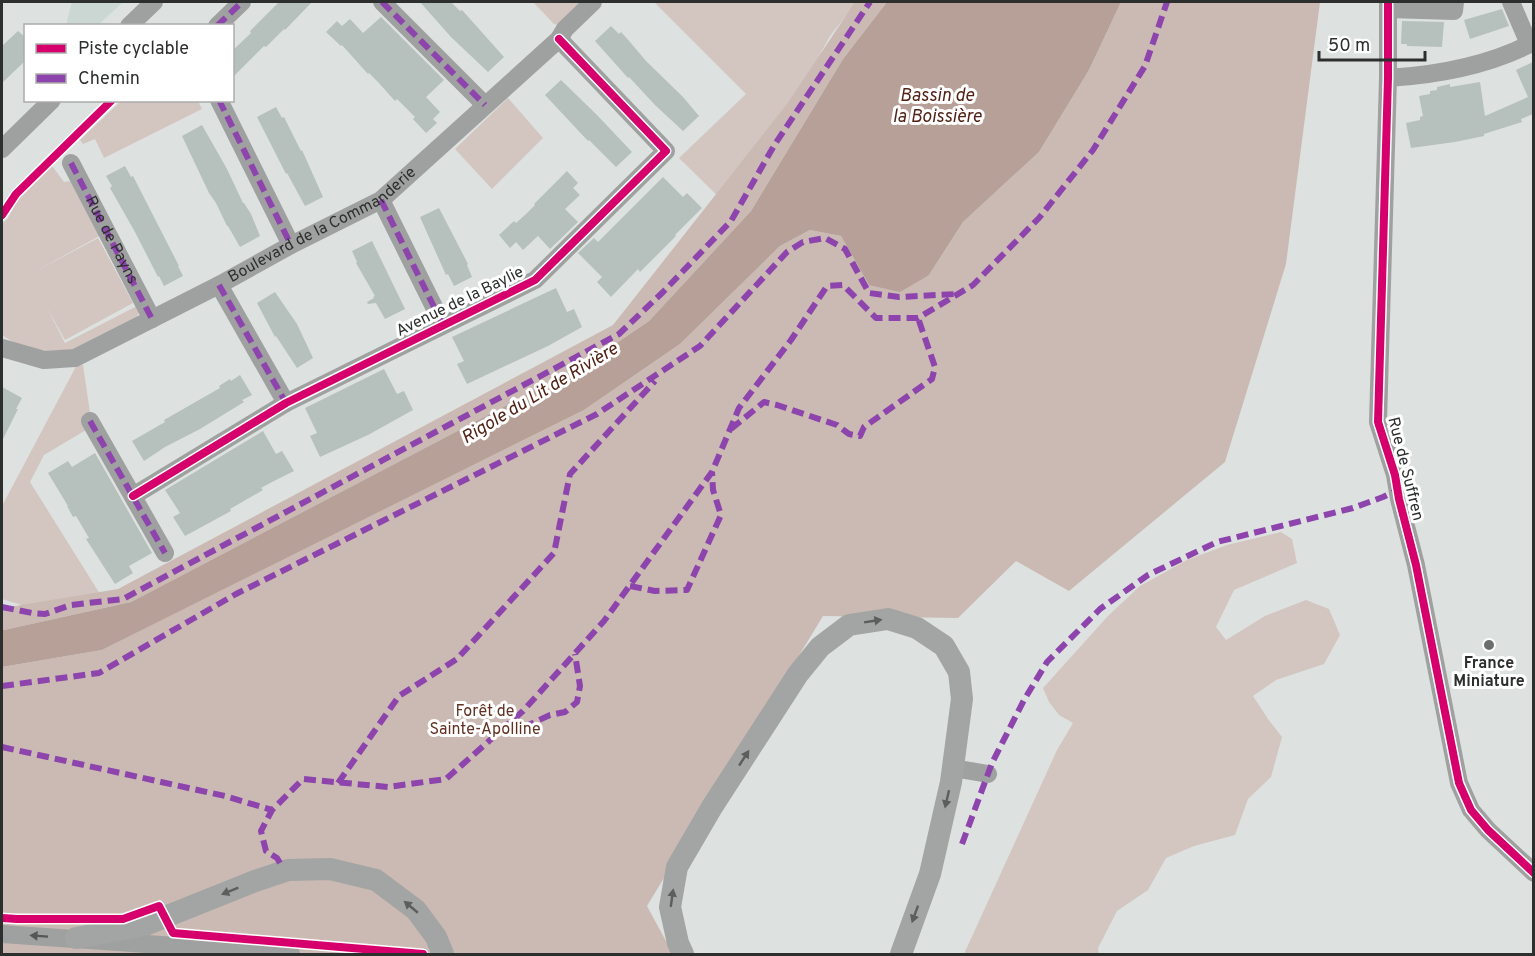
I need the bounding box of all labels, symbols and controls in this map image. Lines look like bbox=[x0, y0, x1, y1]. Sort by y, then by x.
legend bbox=[24, 24, 234, 102]
scale bar bbox=[1319, 24, 1426, 62]
text: 50 m bbox=[1328, 35, 1370, 58]
text: Piste cyclable bbox=[78, 38, 189, 61]
text: Chemin bbox=[78, 68, 140, 91]
water label: Bassin de la Boissière bbox=[893, 85, 982, 129]
street label: Boulevard de la Commanderie bbox=[225, 163, 421, 288]
street label: Rue de Payns bbox=[80, 193, 142, 288]
street label: Avenue de la Baylie bbox=[393, 262, 527, 342]
water label: Rigole du Lit de Rivière bbox=[457, 338, 623, 450]
street label: Rue de Suffren bbox=[1382, 415, 1428, 523]
one-way arrow bbox=[863, 617, 882, 626]
marker: France Miniature bbox=[1482, 638, 1496, 652]
place label: France Miniature bbox=[1453, 654, 1525, 692]
park label: Forêt de Sainte-Apolline bbox=[429, 702, 541, 740]
one-way arrow bbox=[738, 750, 749, 766]
one-way arrow bbox=[942, 790, 951, 809]
one-way arrow bbox=[221, 887, 239, 896]
one-way arrow bbox=[667, 888, 676, 907]
one-way arrow bbox=[403, 900, 419, 913]
one-way arrow bbox=[910, 905, 920, 923]
one-way arrow bbox=[29, 931, 48, 941]

